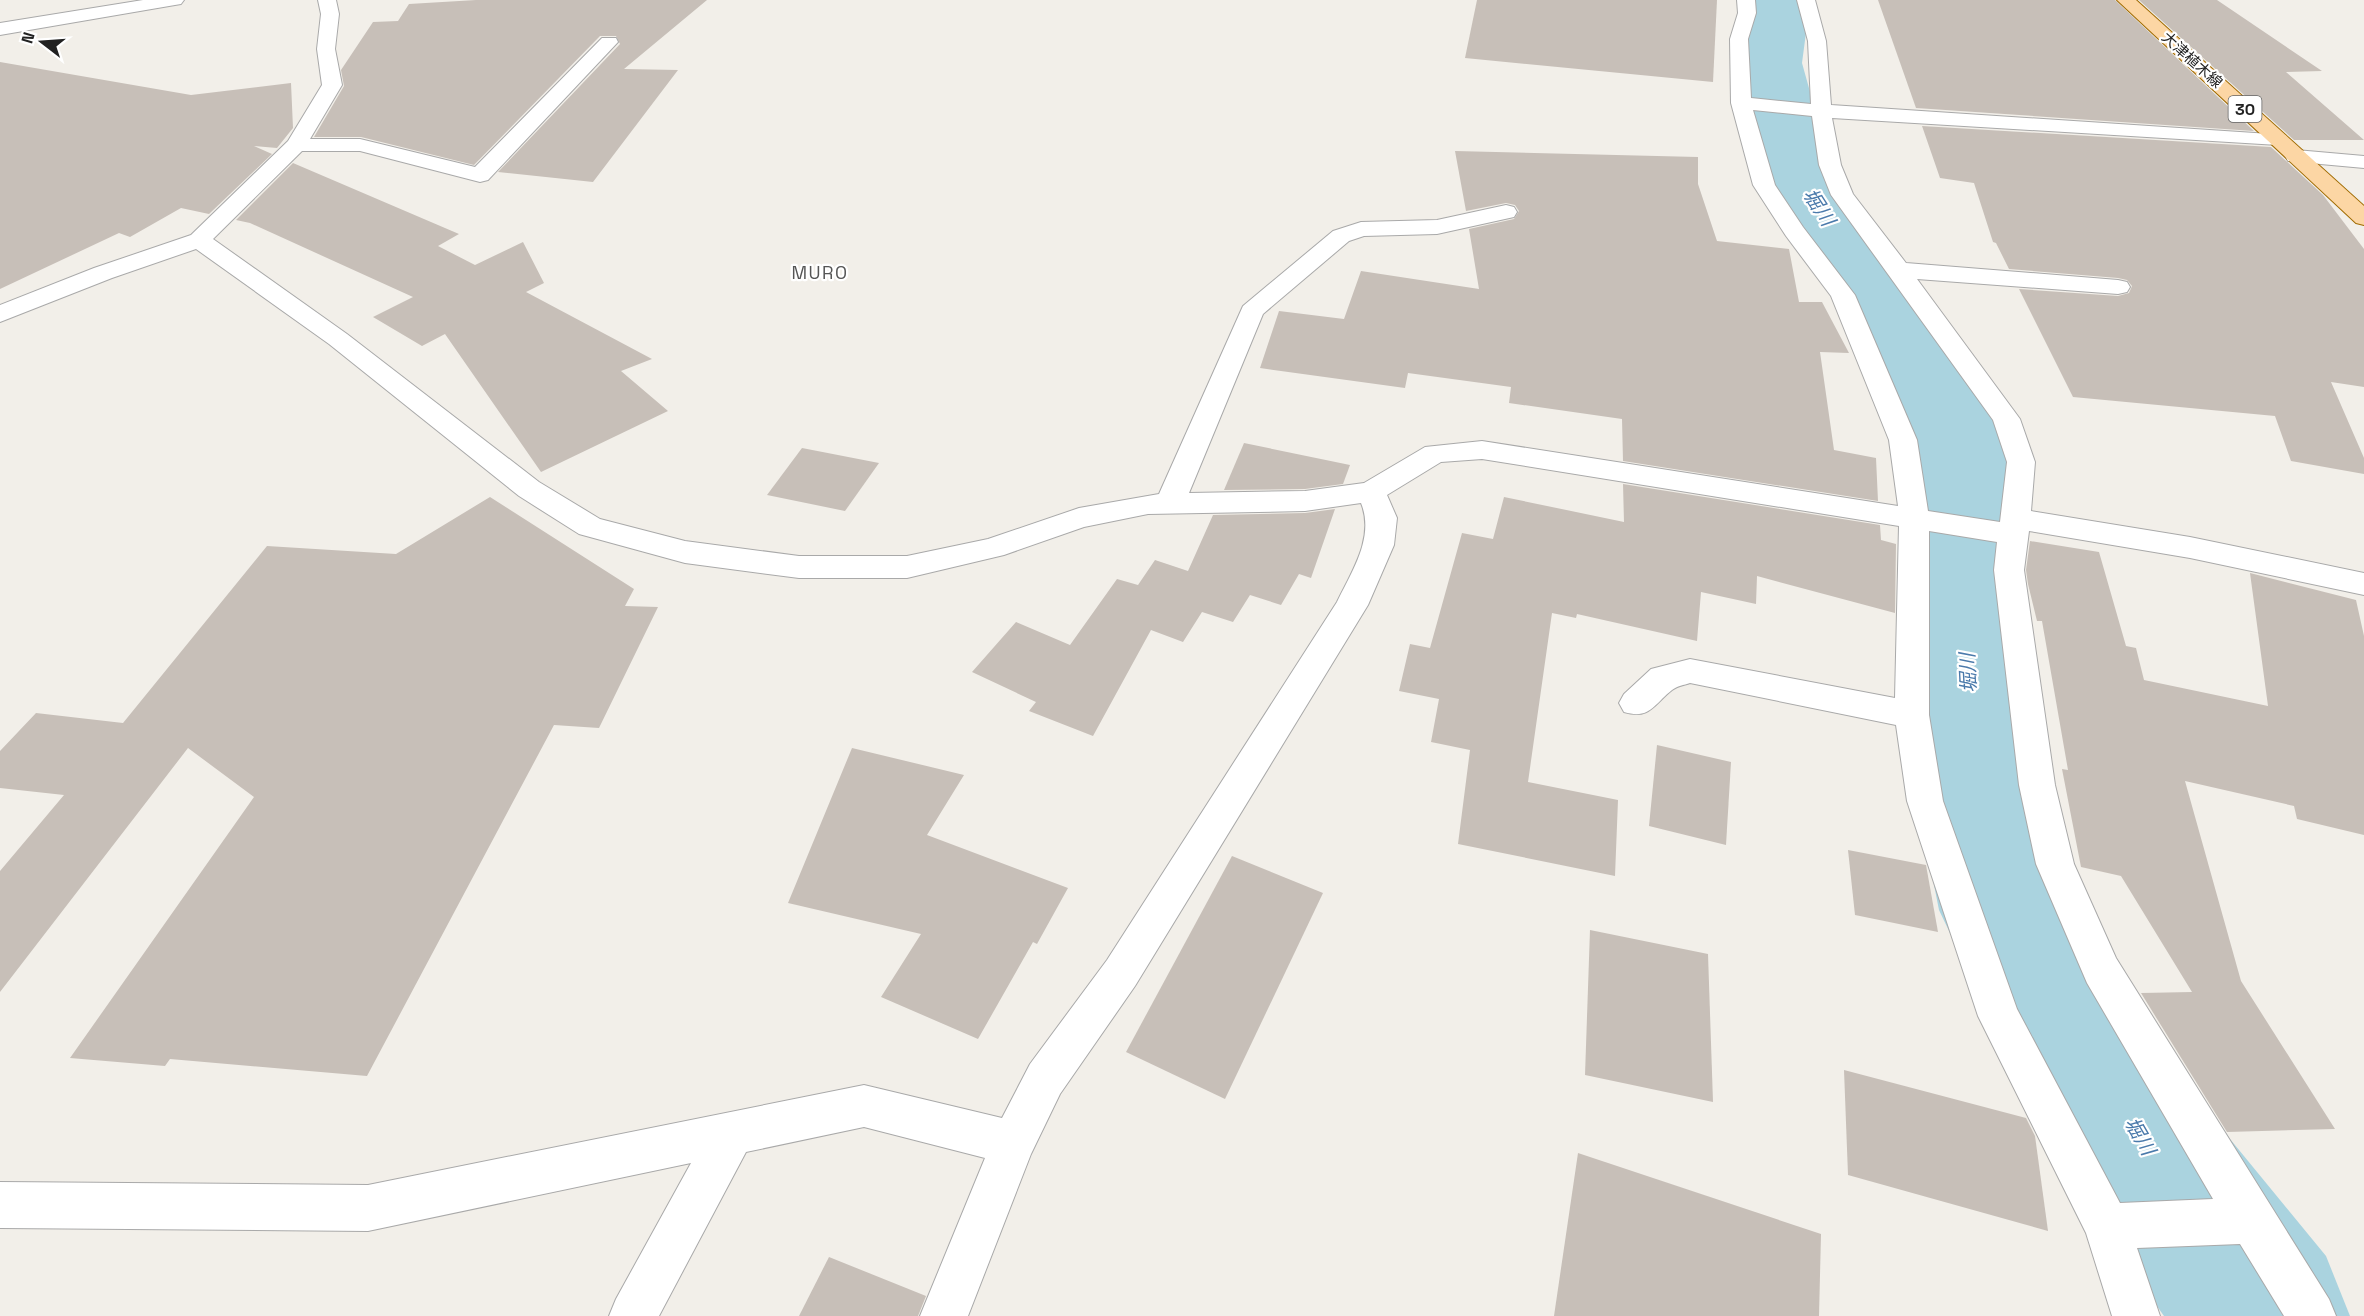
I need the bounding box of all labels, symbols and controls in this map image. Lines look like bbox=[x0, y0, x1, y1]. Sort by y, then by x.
north arrow bbox=[12, 12, 72, 72]
street label: 大津植木線 bbox=[2158, 27, 2227, 92]
text: N bbox=[17, 30, 40, 46]
road number: 30 bbox=[2228, 96, 2262, 122]
water label: 堀川 bbox=[1797, 183, 1842, 233]
district label: MURO bbox=[792, 261, 848, 284]
water label: 堀川 bbox=[1954, 650, 1982, 694]
water label: 堀川 bbox=[2119, 1112, 2162, 1162]

